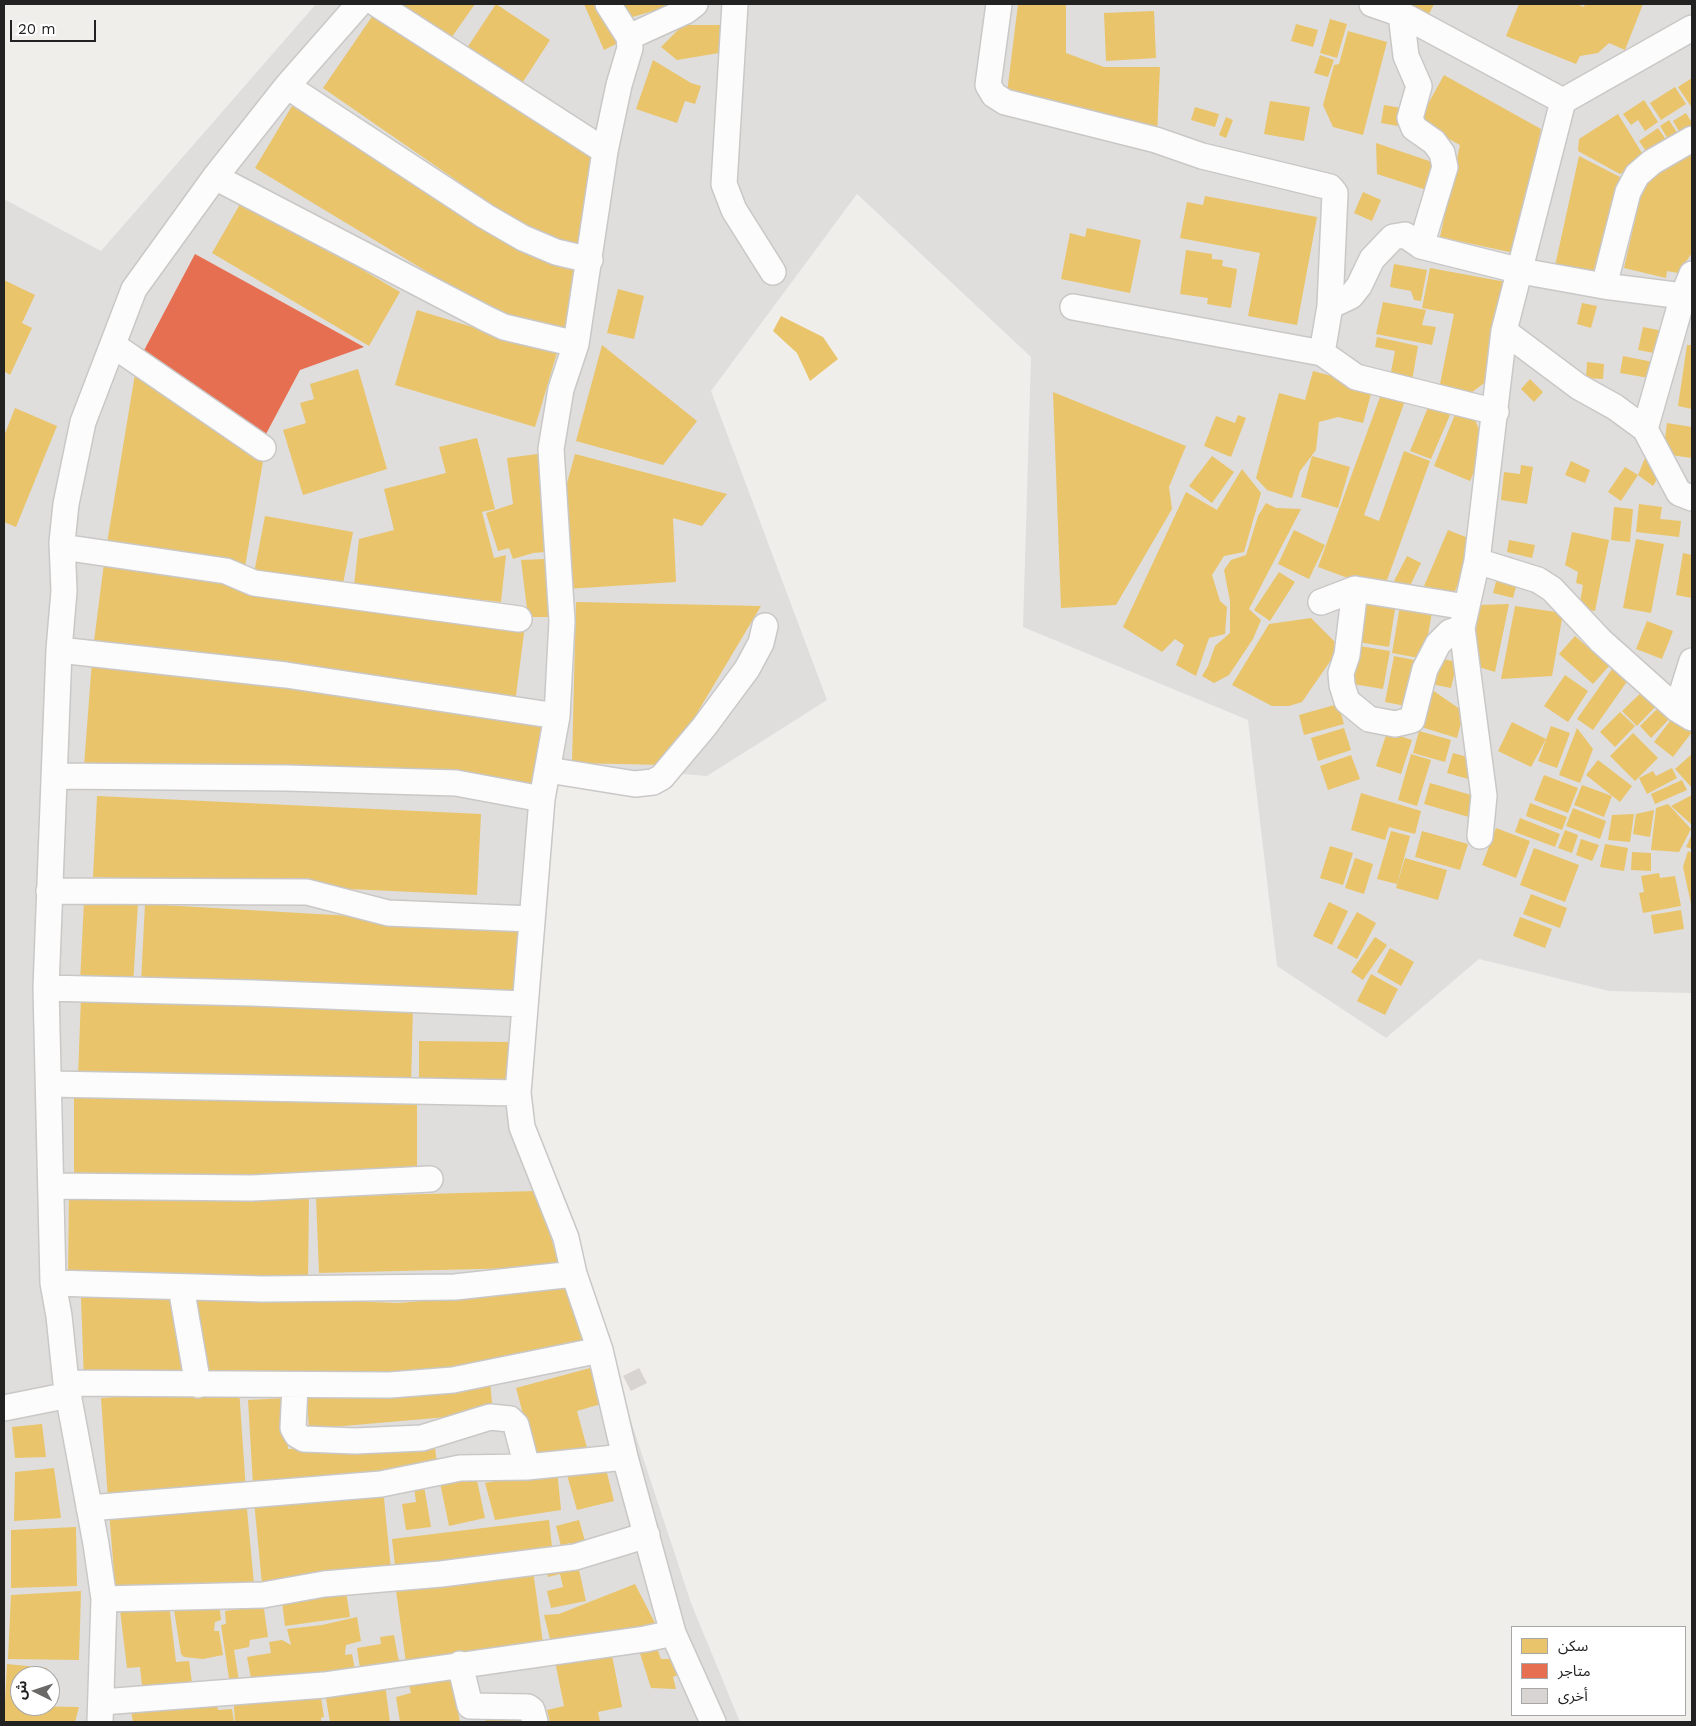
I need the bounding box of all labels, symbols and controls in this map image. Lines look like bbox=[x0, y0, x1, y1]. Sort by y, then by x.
scale bar bbox=[12, 10, 99, 42]
text: 20 m bbox=[18, 20, 56, 38]
legend bbox=[1511, 1626, 1686, 1716]
text: سكن bbox=[1558, 1637, 1588, 1655]
text: متاجر bbox=[1558, 1662, 1591, 1680]
north arrow bbox=[10, 1666, 60, 1716]
text: ش bbox=[12, 1680, 30, 1700]
text: أخرى bbox=[1558, 1687, 1588, 1705]

